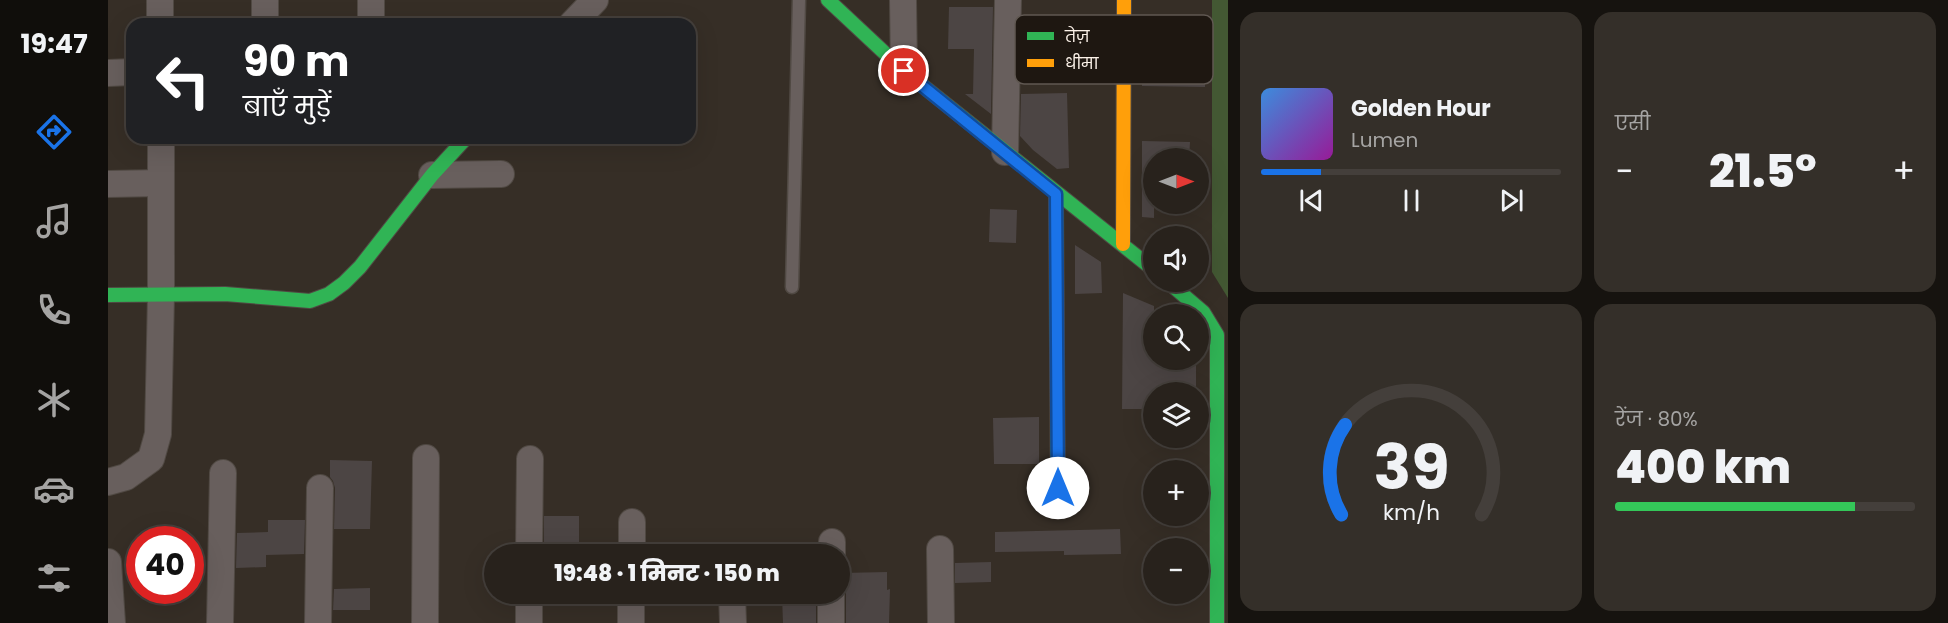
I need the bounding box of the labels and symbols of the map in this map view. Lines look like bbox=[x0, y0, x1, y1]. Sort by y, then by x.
legend bbox=[1015, 15, 1213, 84]
text: तेज़ bbox=[1064, 25, 1090, 48]
pin bbox=[878, 45, 929, 96]
text: धीमा bbox=[1065, 52, 1100, 75]
north arrow bbox=[1143, 148, 1209, 214]
position arrow bbox=[1026, 456, 1090, 520]
speed limit sign: 40 bbox=[126, 526, 204, 604]

